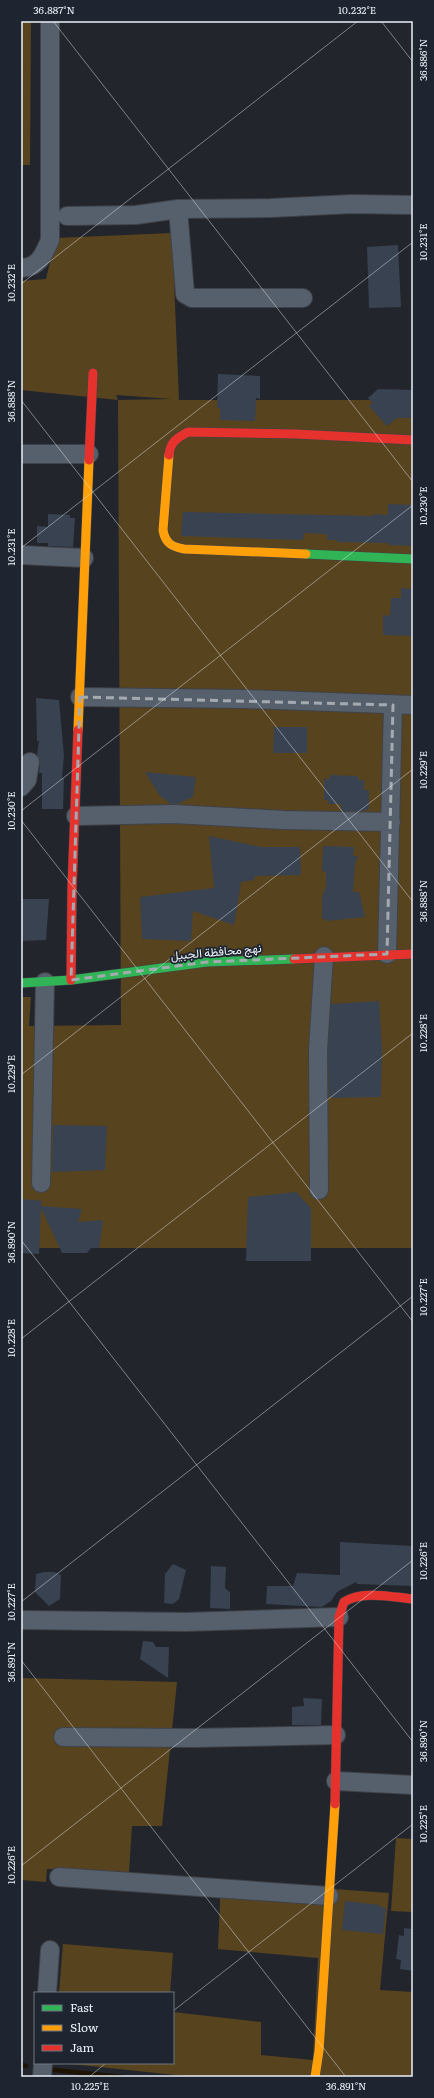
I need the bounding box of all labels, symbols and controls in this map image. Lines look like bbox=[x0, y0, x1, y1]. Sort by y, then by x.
text: 36.887°N bbox=[33, 2, 75, 17]
text: 10.232°E bbox=[338, 2, 376, 17]
text: 36.886°N bbox=[415, 39, 430, 81]
text: 10.231°E bbox=[415, 223, 430, 261]
text: 10.232°E bbox=[3, 264, 18, 302]
text: 36.888°N bbox=[3, 380, 18, 422]
text: 10.230°E bbox=[415, 486, 430, 526]
text: 10.231°E bbox=[3, 528, 18, 566]
text: 10.229°E bbox=[415, 751, 430, 789]
text: 10.230°E bbox=[3, 791, 18, 831]
text: 36.888°N bbox=[415, 880, 430, 922]
street label: نهج محافظة الجبيل bbox=[170, 938, 262, 965]
text: 10.228°E bbox=[415, 1014, 430, 1052]
text: 10.229°E bbox=[3, 1055, 18, 1093]
text: 36.890°N bbox=[3, 1221, 18, 1263]
text: 10.227°E bbox=[415, 1278, 430, 1316]
text: 10.228°E bbox=[3, 1319, 18, 1357]
text: 10.226°E bbox=[415, 1542, 430, 1580]
text: 10.227°E bbox=[3, 1583, 18, 1621]
text: 36.891°N bbox=[3, 1642, 18, 1682]
text: 36.890°N bbox=[415, 1720, 430, 1762]
text: 10.225°E bbox=[415, 1805, 430, 1843]
text: 10.226°E bbox=[3, 1846, 18, 1884]
legend bbox=[34, 1992, 174, 2064]
text: Fast bbox=[70, 1998, 94, 2016]
text: Slow bbox=[70, 2018, 99, 2036]
text: Jam bbox=[70, 2038, 95, 2056]
text: 10.225°E bbox=[71, 2078, 109, 2093]
text: 36.891°N bbox=[326, 2078, 366, 2093]

